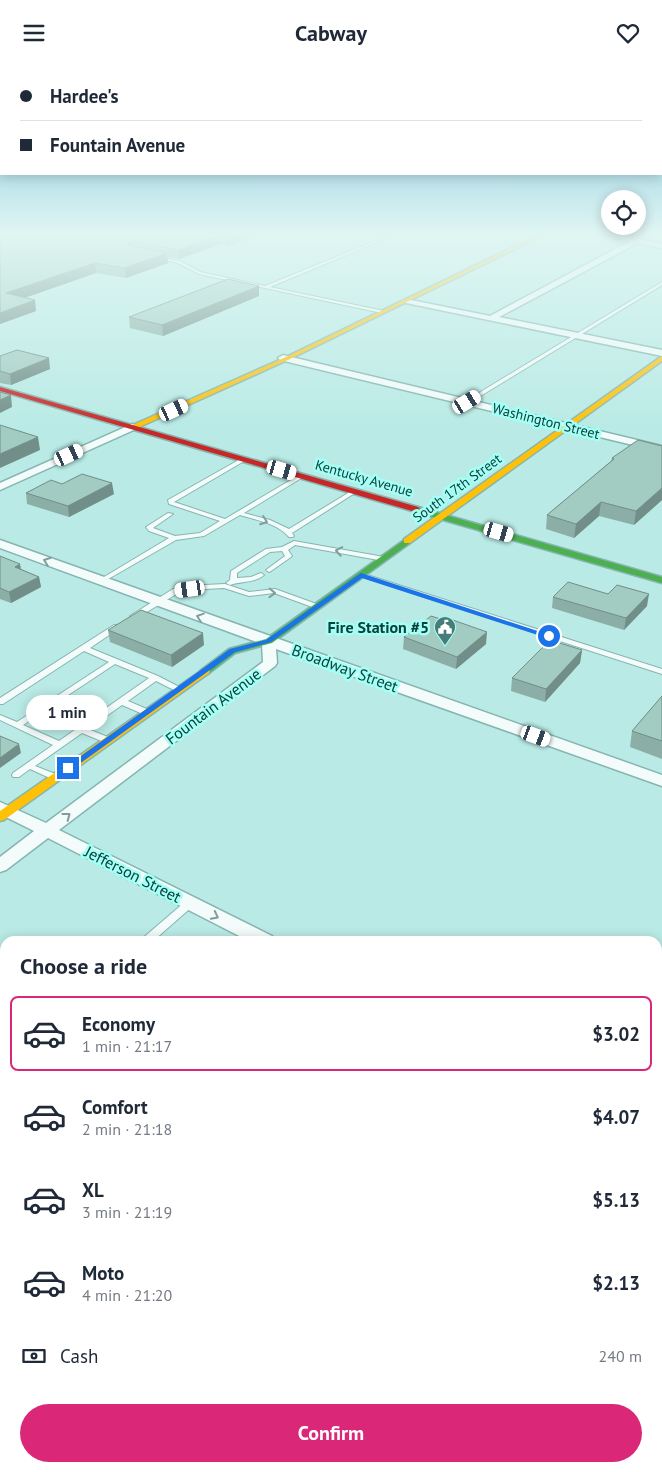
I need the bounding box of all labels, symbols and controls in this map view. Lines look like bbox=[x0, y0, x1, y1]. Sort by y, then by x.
icon: menu bbox=[20, 19, 48, 47]
text: Cabway bbox=[295, 19, 367, 47]
icon: heart bbox=[614, 19, 642, 47]
text: Hardee's bbox=[50, 84, 118, 108]
text: Fountain Avenue bbox=[50, 133, 185, 157]
map controls bbox=[601, 190, 646, 235]
button: locate bbox=[601, 190, 646, 235]
car bbox=[450, 388, 483, 416]
car bbox=[157, 397, 190, 423]
street label: Washington Street bbox=[491, 399, 602, 443]
car bbox=[52, 442, 85, 468]
street label: South 17th Street bbox=[409, 450, 505, 526]
street label: Kentucky Avenue bbox=[313, 455, 415, 501]
car bbox=[265, 459, 298, 481]
one-way arrow bbox=[260, 515, 268, 525]
car bbox=[482, 521, 515, 543]
one-way arrow bbox=[335, 546, 343, 556]
one-way arrow bbox=[43, 557, 52, 567]
car bbox=[174, 579, 205, 599]
one-way arrow bbox=[268, 588, 276, 598]
one-way arrow bbox=[196, 613, 204, 623]
public building icon: Fire Station #5 bbox=[433, 615, 457, 646]
place label: Fire Station #5 bbox=[327, 617, 429, 637]
route start bbox=[538, 625, 560, 647]
street label: Broadway Street bbox=[289, 640, 401, 697]
street label: Fountain Avenue bbox=[161, 664, 265, 748]
callout: 1 min bbox=[27, 695, 109, 731]
text: 1 min bbox=[47, 702, 87, 722]
car bbox=[519, 724, 552, 748]
route end bbox=[57, 757, 79, 779]
one-way arrow bbox=[61, 813, 71, 822]
street label: Jefferson Street bbox=[81, 841, 185, 907]
one-way arrow bbox=[210, 910, 219, 920]
text: Choose a ride bbox=[20, 952, 147, 980]
icon: car bbox=[22, 1011, 67, 1056]
text: Economy bbox=[82, 1012, 155, 1036]
text: $3.02 bbox=[592, 1022, 640, 1046]
text: 1 min · 21:17 bbox=[82, 1036, 172, 1056]
icon: car bbox=[22, 1094, 67, 1139]
text: Comfort bbox=[82, 1095, 148, 1119]
text: $4.07 bbox=[592, 1105, 640, 1129]
text: 2 min · 21:18 bbox=[82, 1119, 172, 1139]
icon: car bbox=[22, 1177, 67, 1222]
text: XL bbox=[82, 1178, 104, 1202]
text: $5.13 bbox=[592, 1188, 640, 1212]
text: 3 min · 21:19 bbox=[82, 1202, 172, 1222]
icon: car bbox=[22, 1260, 67, 1305]
text: Moto bbox=[82, 1261, 124, 1285]
text: $2.13 bbox=[592, 1271, 640, 1295]
text: 4 min · 21:20 bbox=[82, 1285, 172, 1305]
icon: cash bbox=[20, 1342, 48, 1370]
text: Cash bbox=[60, 1344, 98, 1368]
text: 240 m bbox=[599, 1346, 642, 1366]
button: Confirm bbox=[20, 1404, 642, 1462]

